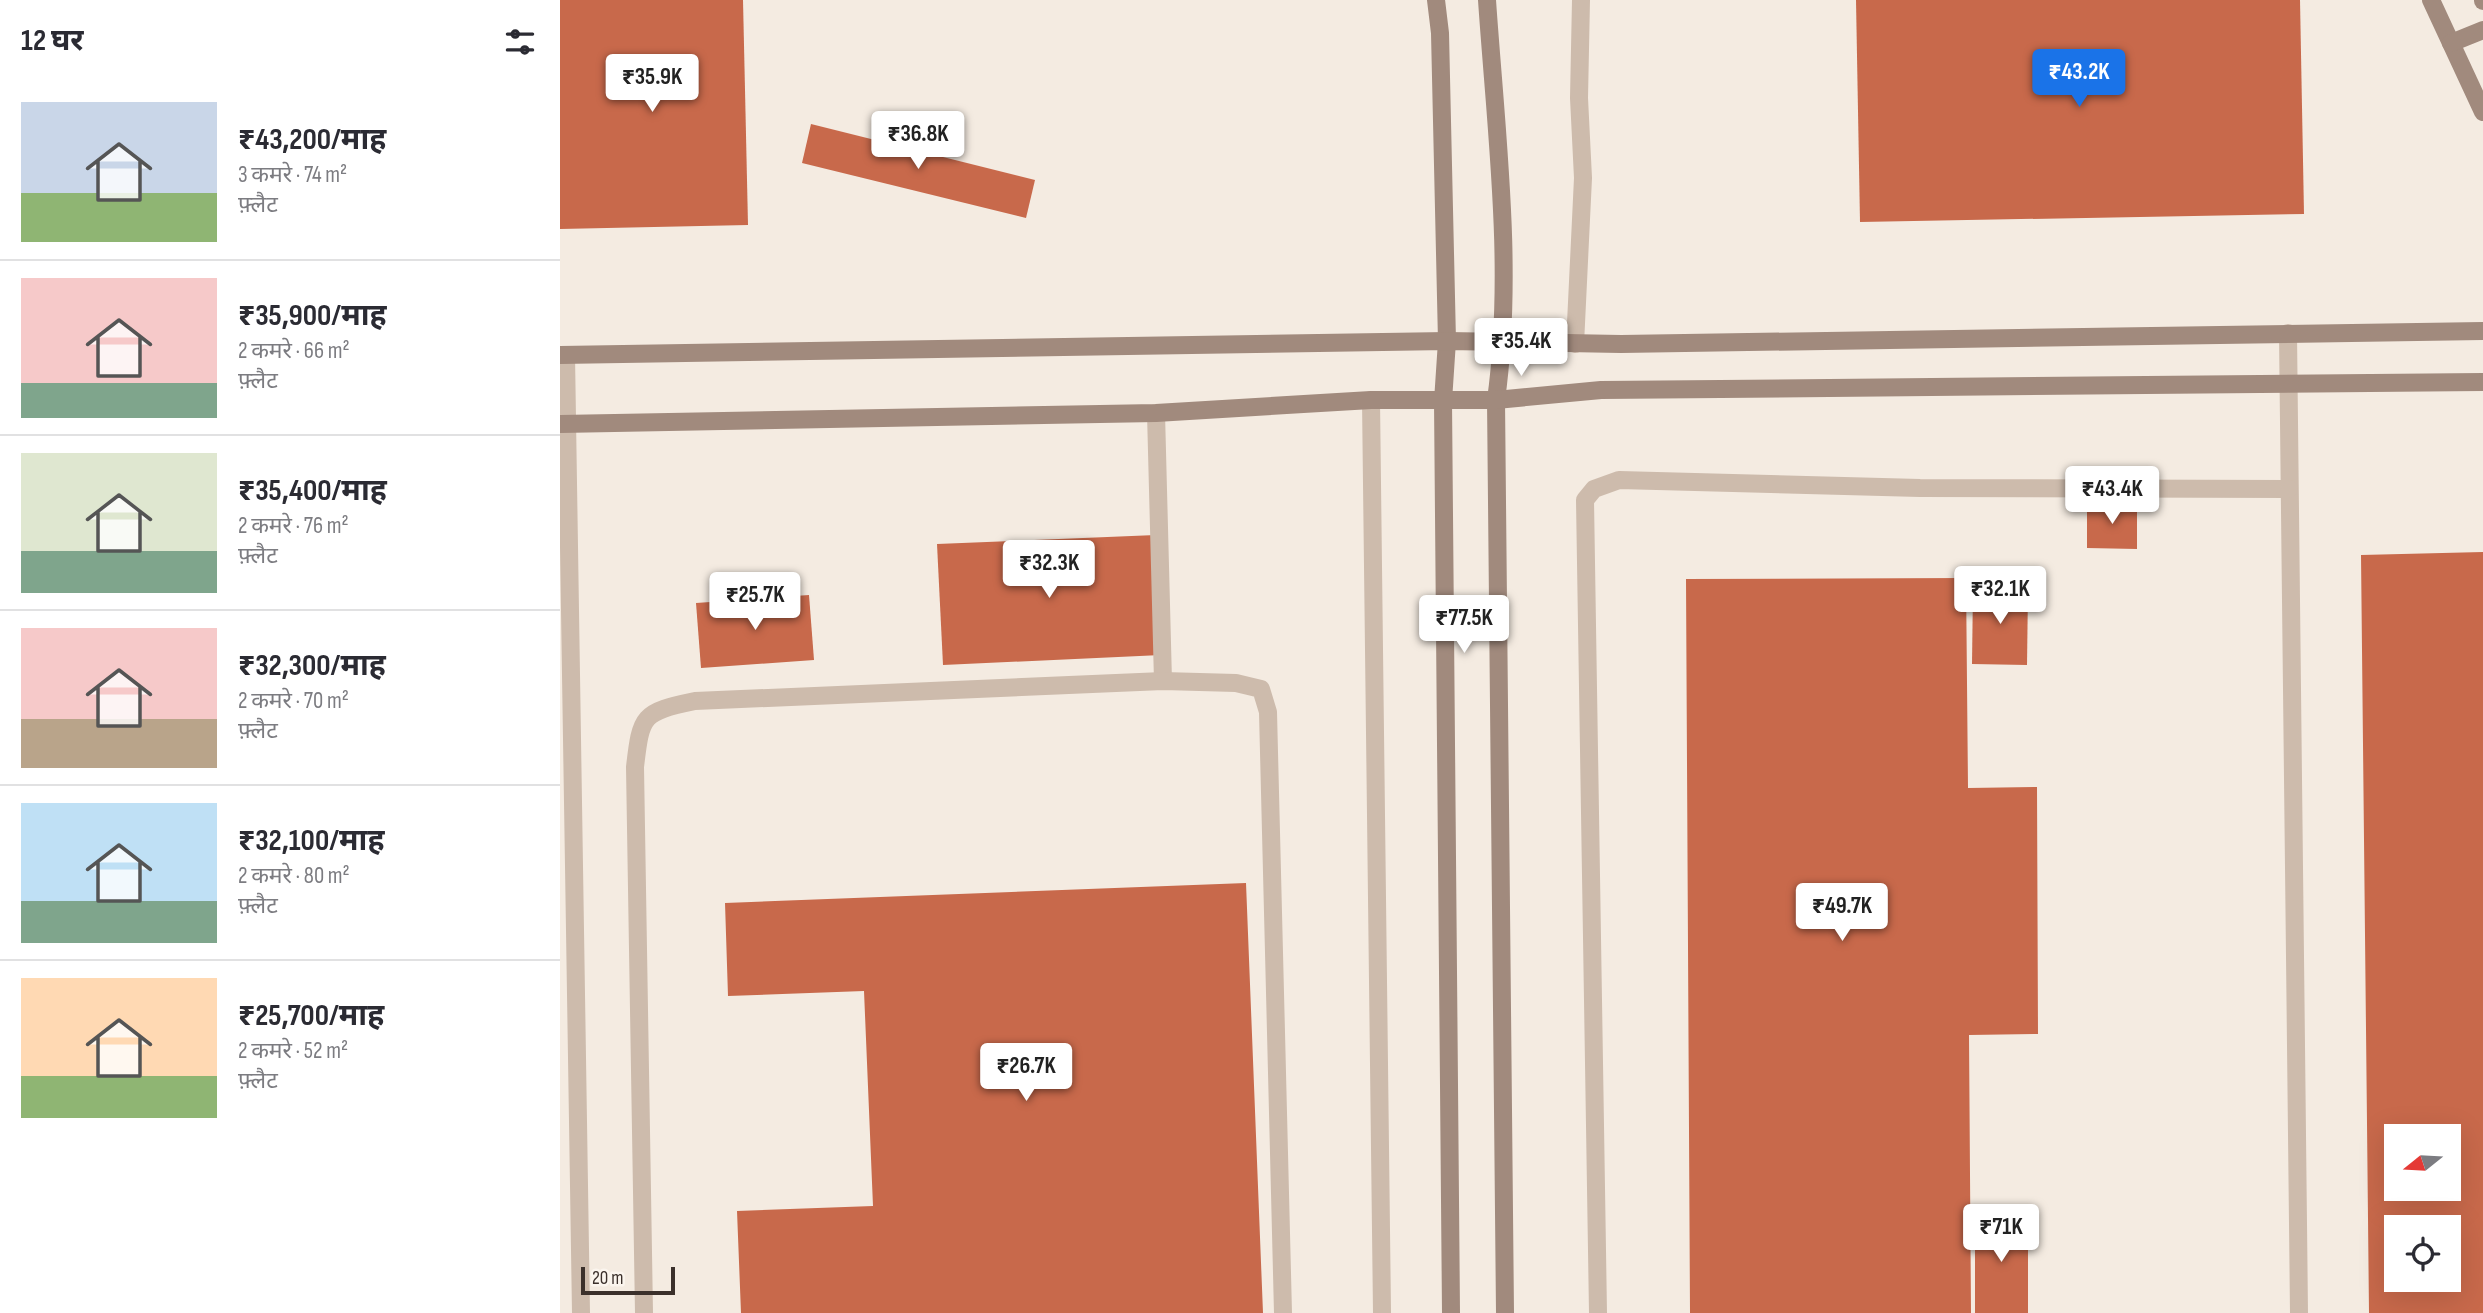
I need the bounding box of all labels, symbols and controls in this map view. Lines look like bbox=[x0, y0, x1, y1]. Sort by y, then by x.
text: 12 घर bbox=[21, 23, 84, 59]
icon: filters bbox=[501, 23, 539, 61]
pin: ₹43.2K bbox=[2022, 50, 2136, 109]
pin: ₹35.9K bbox=[595, 54, 709, 114]
text: ₹43.2K bbox=[2048, 58, 2110, 86]
text: ₹35.9K bbox=[622, 63, 682, 91]
pin: ₹36.8K bbox=[861, 111, 975, 171]
text: ₹36.8K bbox=[887, 120, 949, 148]
text: ₹43,200/माह bbox=[238, 122, 386, 158]
icon: home bbox=[77, 130, 161, 214]
text: 3 कमरे · 74 m² bbox=[238, 161, 347, 189]
text: फ़्लैट bbox=[238, 191, 278, 219]
text: ₹35,900/माह bbox=[238, 298, 387, 334]
icon: home bbox=[77, 306, 161, 390]
pin: ₹35.4K bbox=[1464, 318, 1578, 378]
text: ₹35.4K bbox=[1491, 327, 1551, 355]
text: 2 कमरे · 66 m² bbox=[238, 337, 350, 365]
text: फ़्लैट bbox=[238, 367, 278, 395]
pin: ₹43.4K bbox=[2055, 466, 2169, 526]
text: ₹35,400/माह bbox=[238, 473, 387, 509]
text: ₹43.4K bbox=[2081, 475, 2143, 503]
icon: home bbox=[77, 481, 161, 565]
text: 2 कमरे · 76 m² bbox=[238, 512, 349, 540]
pin: ₹32.3K bbox=[992, 540, 1106, 600]
text: फ़्लैट bbox=[238, 542, 278, 570]
text: ₹32.3K bbox=[1019, 549, 1079, 577]
pin: ₹32.1K bbox=[1943, 566, 2057, 626]
pin: ₹25.7K bbox=[698, 572, 812, 632]
text: ₹32.1K bbox=[1970, 575, 2030, 603]
text: ₹25.7K bbox=[725, 581, 785, 609]
pin: ₹77.5K bbox=[1407, 596, 1521, 655]
text: ₹77.5K bbox=[1435, 604, 1493, 632]
text: ₹32,300/माह bbox=[238, 648, 386, 684]
icon: home bbox=[77, 656, 161, 740]
text: 2 कमरे · 70 m² bbox=[238, 687, 349, 715]
text: फ़्लैट bbox=[238, 717, 278, 745]
text: ₹32,100/माह bbox=[238, 823, 384, 859]
icon: home bbox=[77, 831, 161, 915]
text: 2 कमरे · 80 m² bbox=[238, 862, 350, 890]
pin: ₹49.7K bbox=[1785, 884, 1899, 943]
text: फ़्लैट bbox=[238, 892, 278, 920]
text: ₹49.7K bbox=[1812, 892, 1872, 920]
text: ₹25,700/माह bbox=[238, 998, 384, 1034]
icon: home bbox=[77, 1006, 161, 1090]
text: 2 कमरे · 52 m² bbox=[238, 1037, 348, 1065]
pin: ₹26.7K bbox=[969, 1044, 1083, 1103]
text: ₹26.7K bbox=[996, 1052, 1056, 1080]
text: फ़्लैट bbox=[238, 1067, 278, 1095]
north arrow bbox=[2384, 1124, 2460, 1200]
map controls bbox=[2384, 1124, 2461, 1292]
pin: ₹71K bbox=[1960, 1204, 2042, 1264]
text: ₹71K bbox=[1979, 1213, 2023, 1241]
button: locate bbox=[2384, 1215, 2461, 1292]
scale bar bbox=[581, 1264, 676, 1296]
text: 20 m bbox=[592, 1267, 624, 1290]

